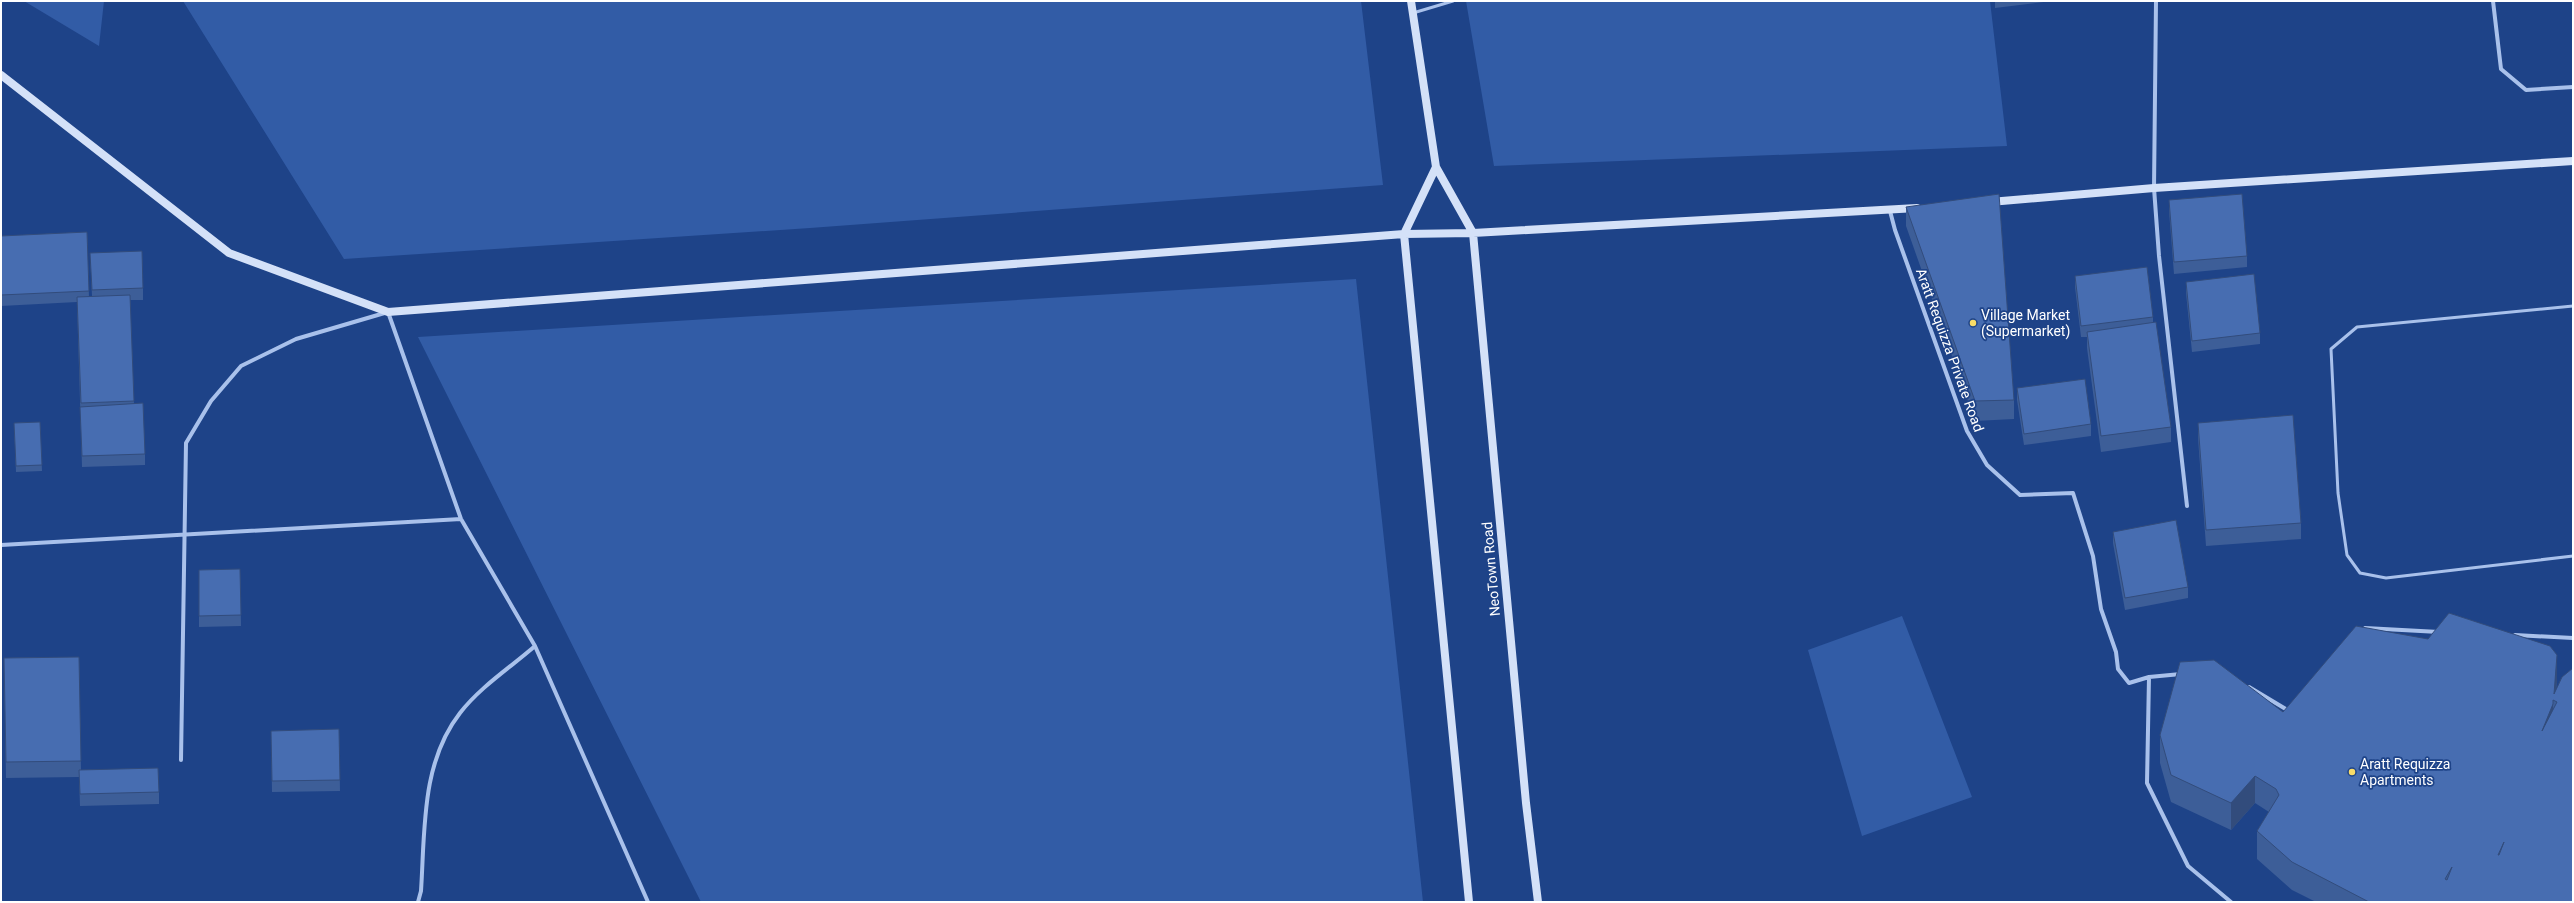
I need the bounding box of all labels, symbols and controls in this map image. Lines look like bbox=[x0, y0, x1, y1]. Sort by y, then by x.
street label: Aratt Requizza Private Road bbox=[1913, 266, 1987, 434]
place label: Village Market (Supermarket) bbox=[1981, 307, 2070, 340]
marker: Village Market (Supermarket) bbox=[1968, 318, 1978, 328]
street label: NeoTown Road bbox=[1479, 521, 1503, 617]
place label: Aratt Requizza Apartments bbox=[2360, 756, 2451, 788]
marker: Aratt Requizza Apartments bbox=[2347, 767, 2357, 777]

